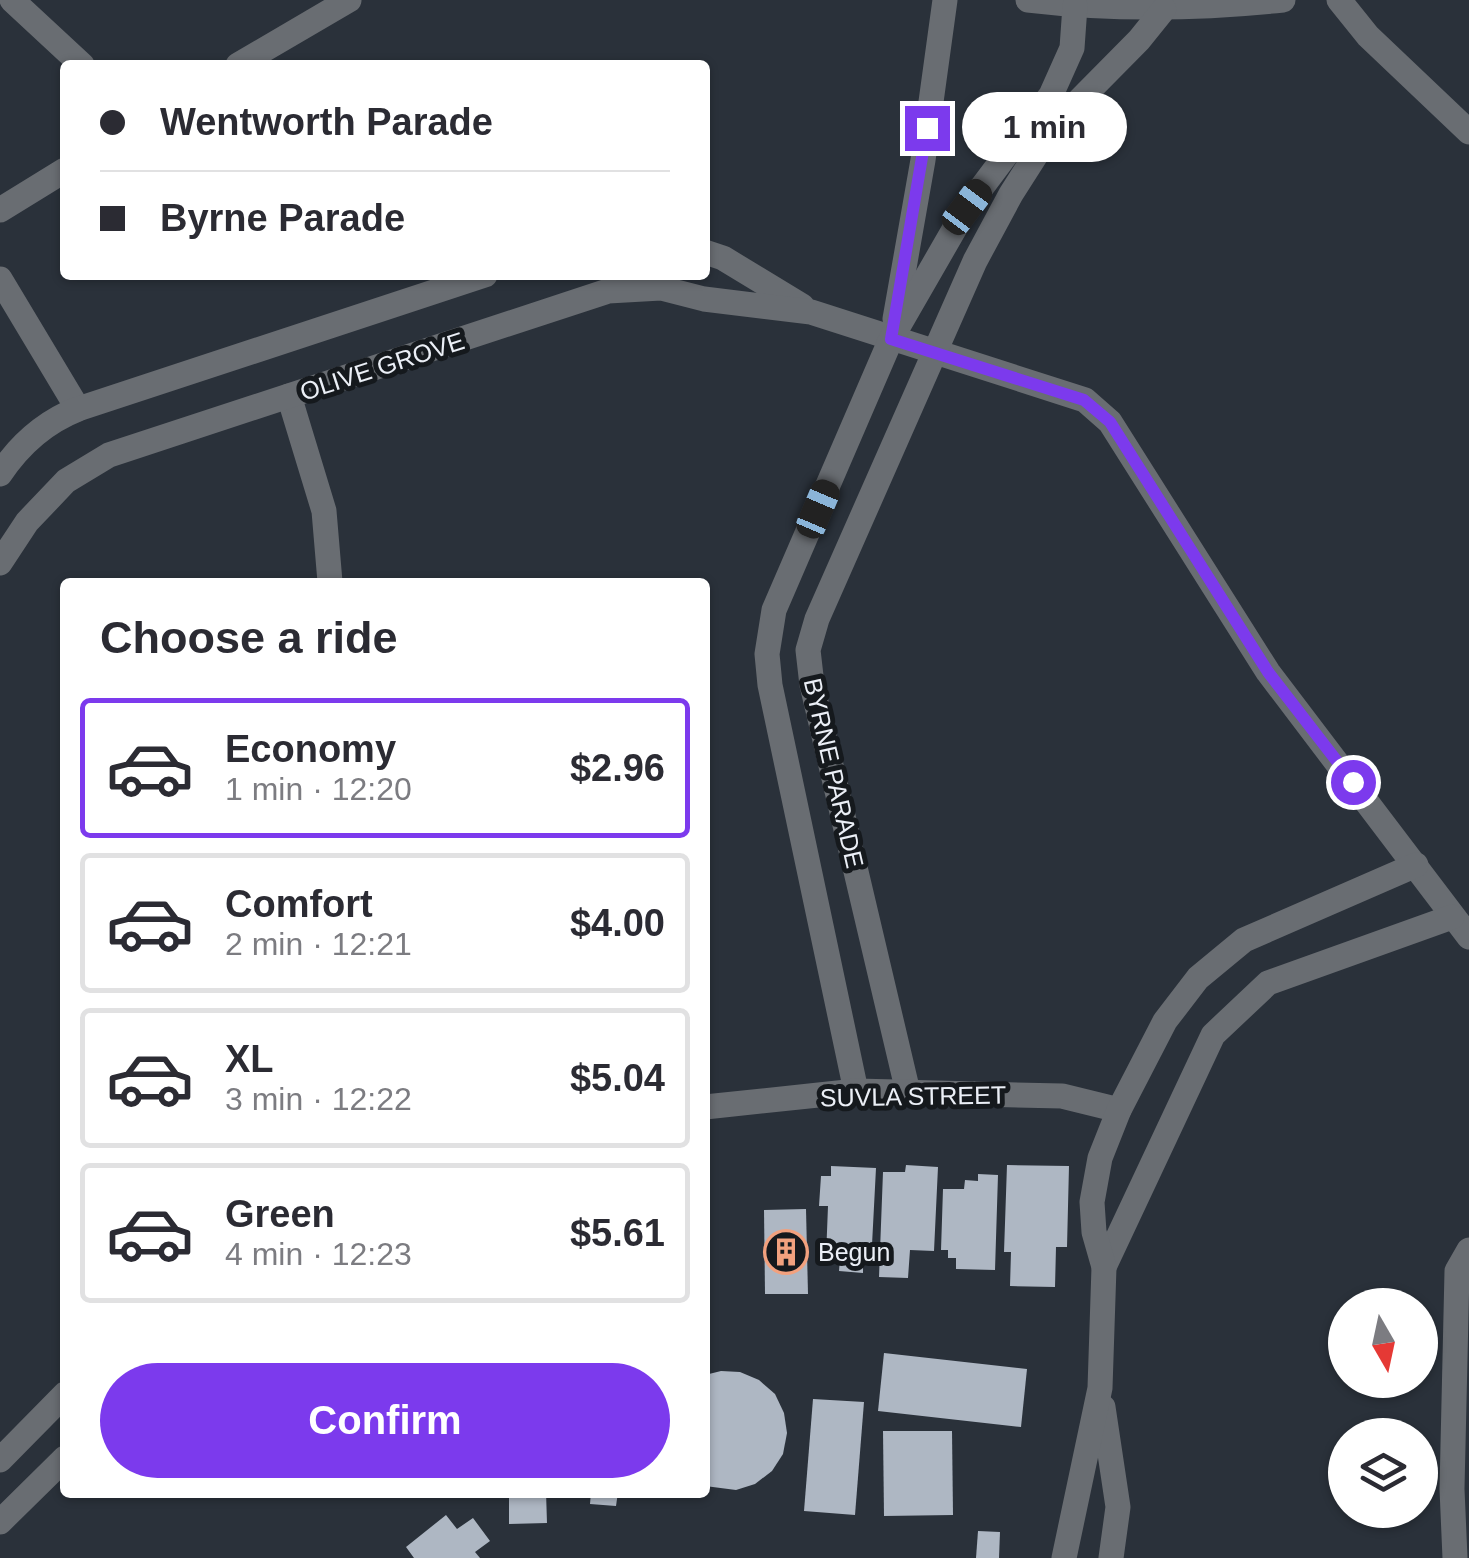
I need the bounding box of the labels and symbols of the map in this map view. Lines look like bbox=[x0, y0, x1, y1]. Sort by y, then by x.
callout: 1 min bbox=[962, 93, 1127, 163]
route end bbox=[905, 106, 950, 151]
car bbox=[937, 174, 997, 240]
street label: OLIVE GROVE bbox=[296, 326, 468, 406]
car bbox=[792, 476, 844, 542]
street label: BYRNE PARADE bbox=[799, 675, 869, 871]
route start bbox=[1331, 760, 1376, 805]
street label: SUVLA STREET bbox=[820, 1080, 1006, 1112]
building icon: Begun bbox=[763, 1229, 809, 1275]
place label: Begun bbox=[818, 1238, 890, 1266]
north arrow bbox=[1328, 1288, 1438, 1398]

